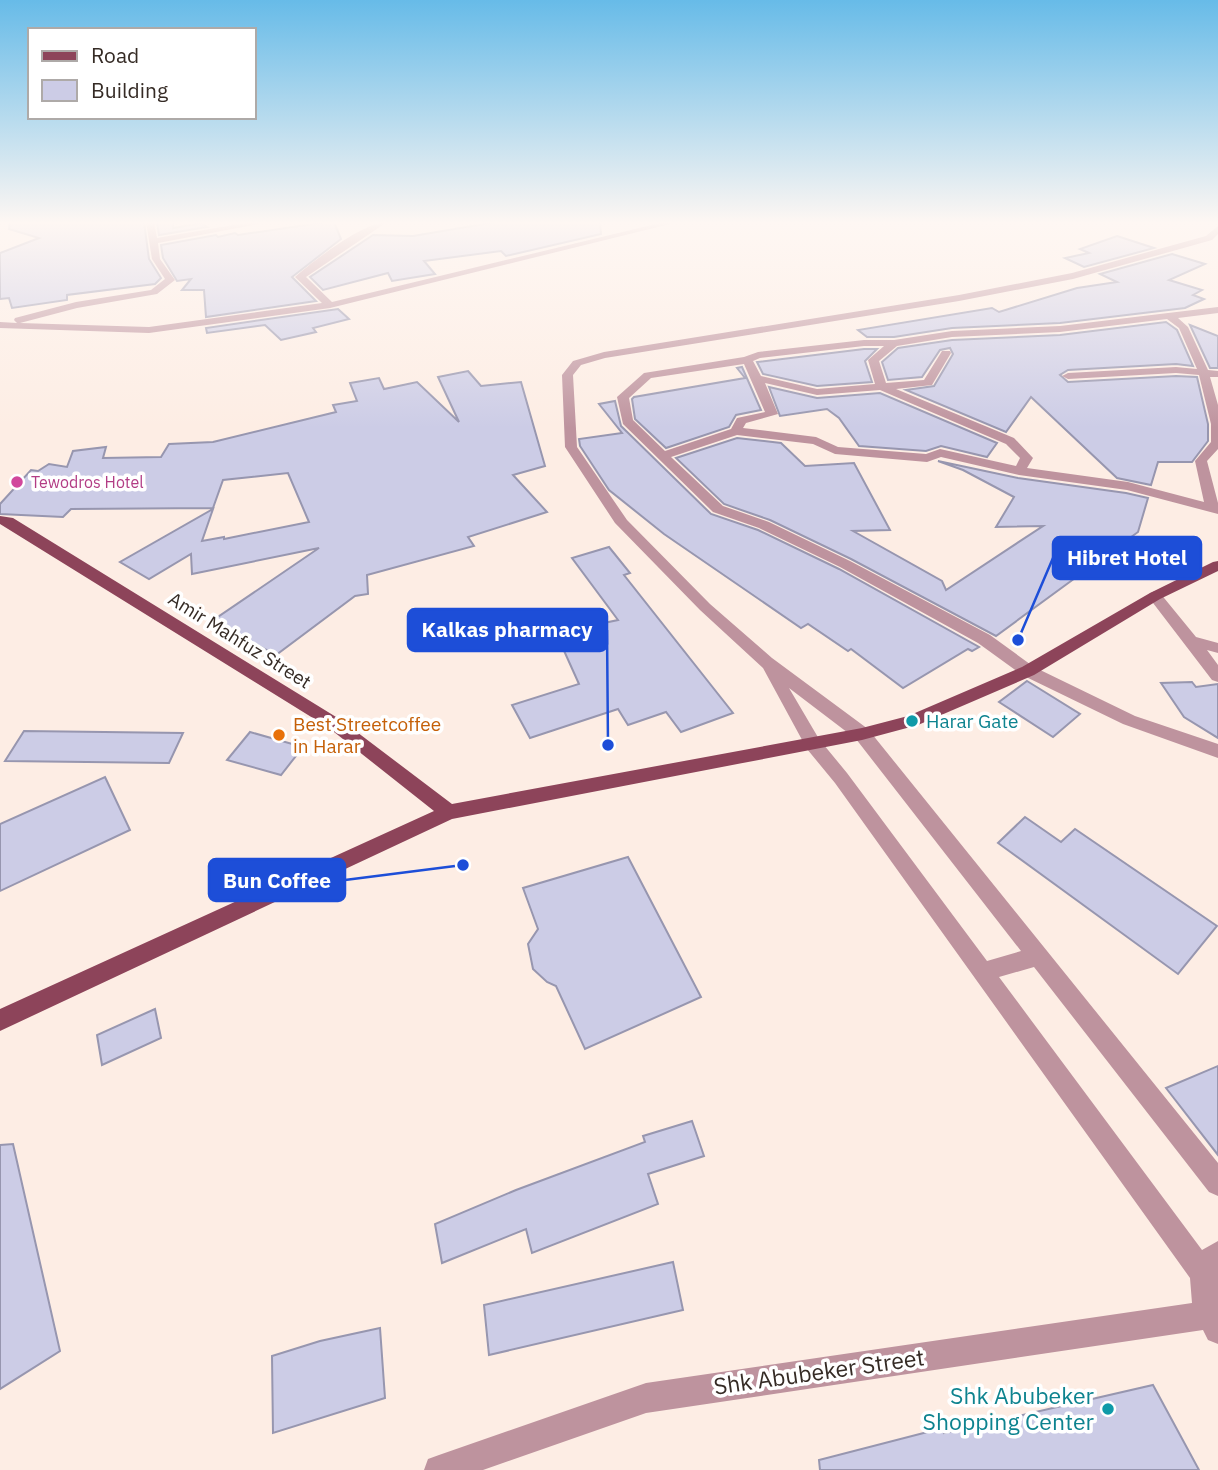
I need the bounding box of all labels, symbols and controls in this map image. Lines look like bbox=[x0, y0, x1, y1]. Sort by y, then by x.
legend bbox=[28, 28, 256, 119]
text: Road bbox=[91, 41, 139, 69]
text: Building bbox=[91, 76, 168, 104]
place label: Tewodros Hotel bbox=[31, 472, 144, 492]
marker: Tewodros Hotel bbox=[9, 474, 25, 490]
callout: Hibret Hotel bbox=[1053, 537, 1201, 579]
text: Hibret Hotel bbox=[1067, 543, 1187, 571]
street label: Amir Mahfuz Street bbox=[164, 586, 316, 694]
callout: Kalkas pharmacy bbox=[408, 609, 607, 651]
text: Kalkas pharmacy bbox=[422, 615, 593, 643]
place label: Harar Gate bbox=[926, 709, 1018, 733]
place label: Best Streetcoffee in Harar bbox=[293, 712, 441, 758]
marker: Harar Gate bbox=[904, 713, 920, 729]
marker: Best Streetcoffee in Harar bbox=[271, 727, 287, 743]
callout: Bun Coffee bbox=[209, 859, 345, 901]
text: Bun Coffee bbox=[223, 866, 331, 894]
street label: Shk Abubeker Street bbox=[712, 1341, 926, 1401]
place label: Shk Abubeker Shopping Center bbox=[923, 1380, 1095, 1436]
marker: Shk Abubeker Shopping Center bbox=[1100, 1401, 1116, 1417]

